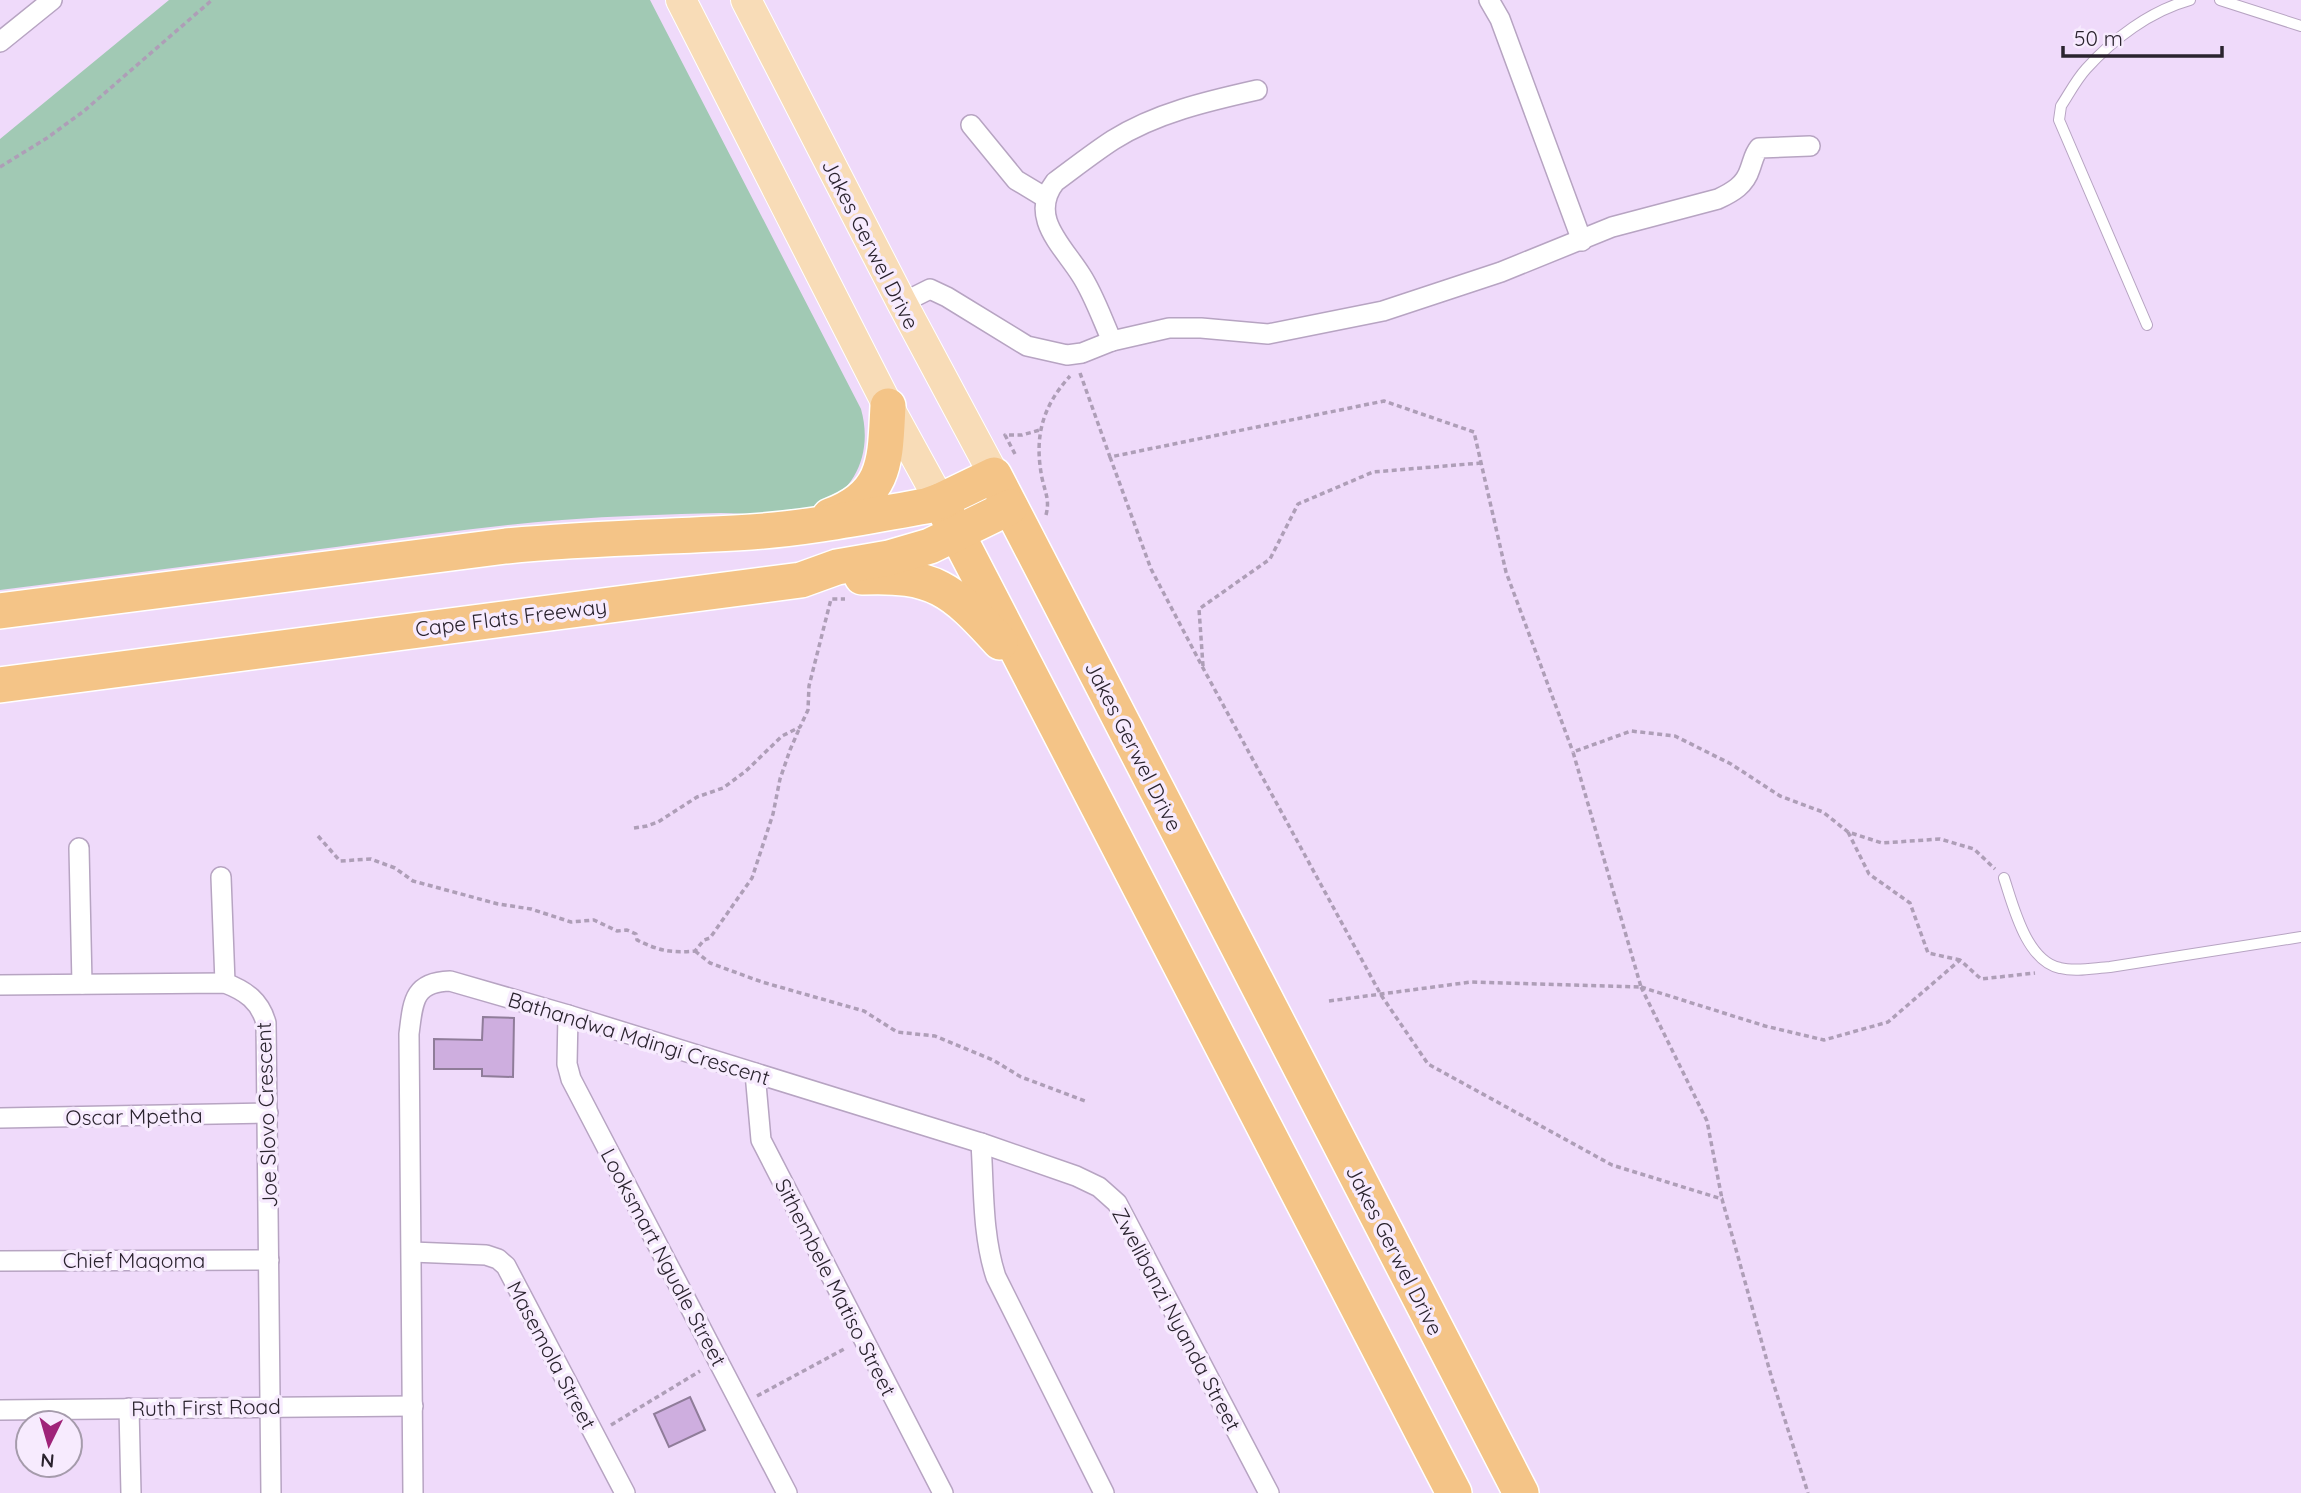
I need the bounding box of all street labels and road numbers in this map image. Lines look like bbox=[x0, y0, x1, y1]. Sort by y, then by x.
street label: Jakes Gerwel Drive bbox=[817, 155, 925, 333]
street label: Cape Flats Freeway bbox=[414, 592, 608, 642]
street label: Jakes Gerwel Drive bbox=[1080, 657, 1188, 835]
street label: Bathandwa Mdingi Crescent bbox=[505, 986, 773, 1090]
street label: Joe Slovo Crescent bbox=[250, 1022, 282, 1208]
street label: Oscar Mpetha bbox=[65, 1102, 203, 1130]
street label: Looksmart Ngudle Street bbox=[596, 1144, 732, 1370]
street label: Jakes Gerwel Drive bbox=[1341, 1161, 1449, 1339]
street label: Sithembele Matiso Street bbox=[770, 1174, 902, 1400]
street label: Zwelibanzi Nyanda Street bbox=[1107, 1203, 1247, 1435]
street label: Chief Maqoma bbox=[63, 1247, 205, 1273]
street label: Masemola Street bbox=[502, 1276, 602, 1434]
street label: Ruth First Road bbox=[131, 1393, 281, 1421]

